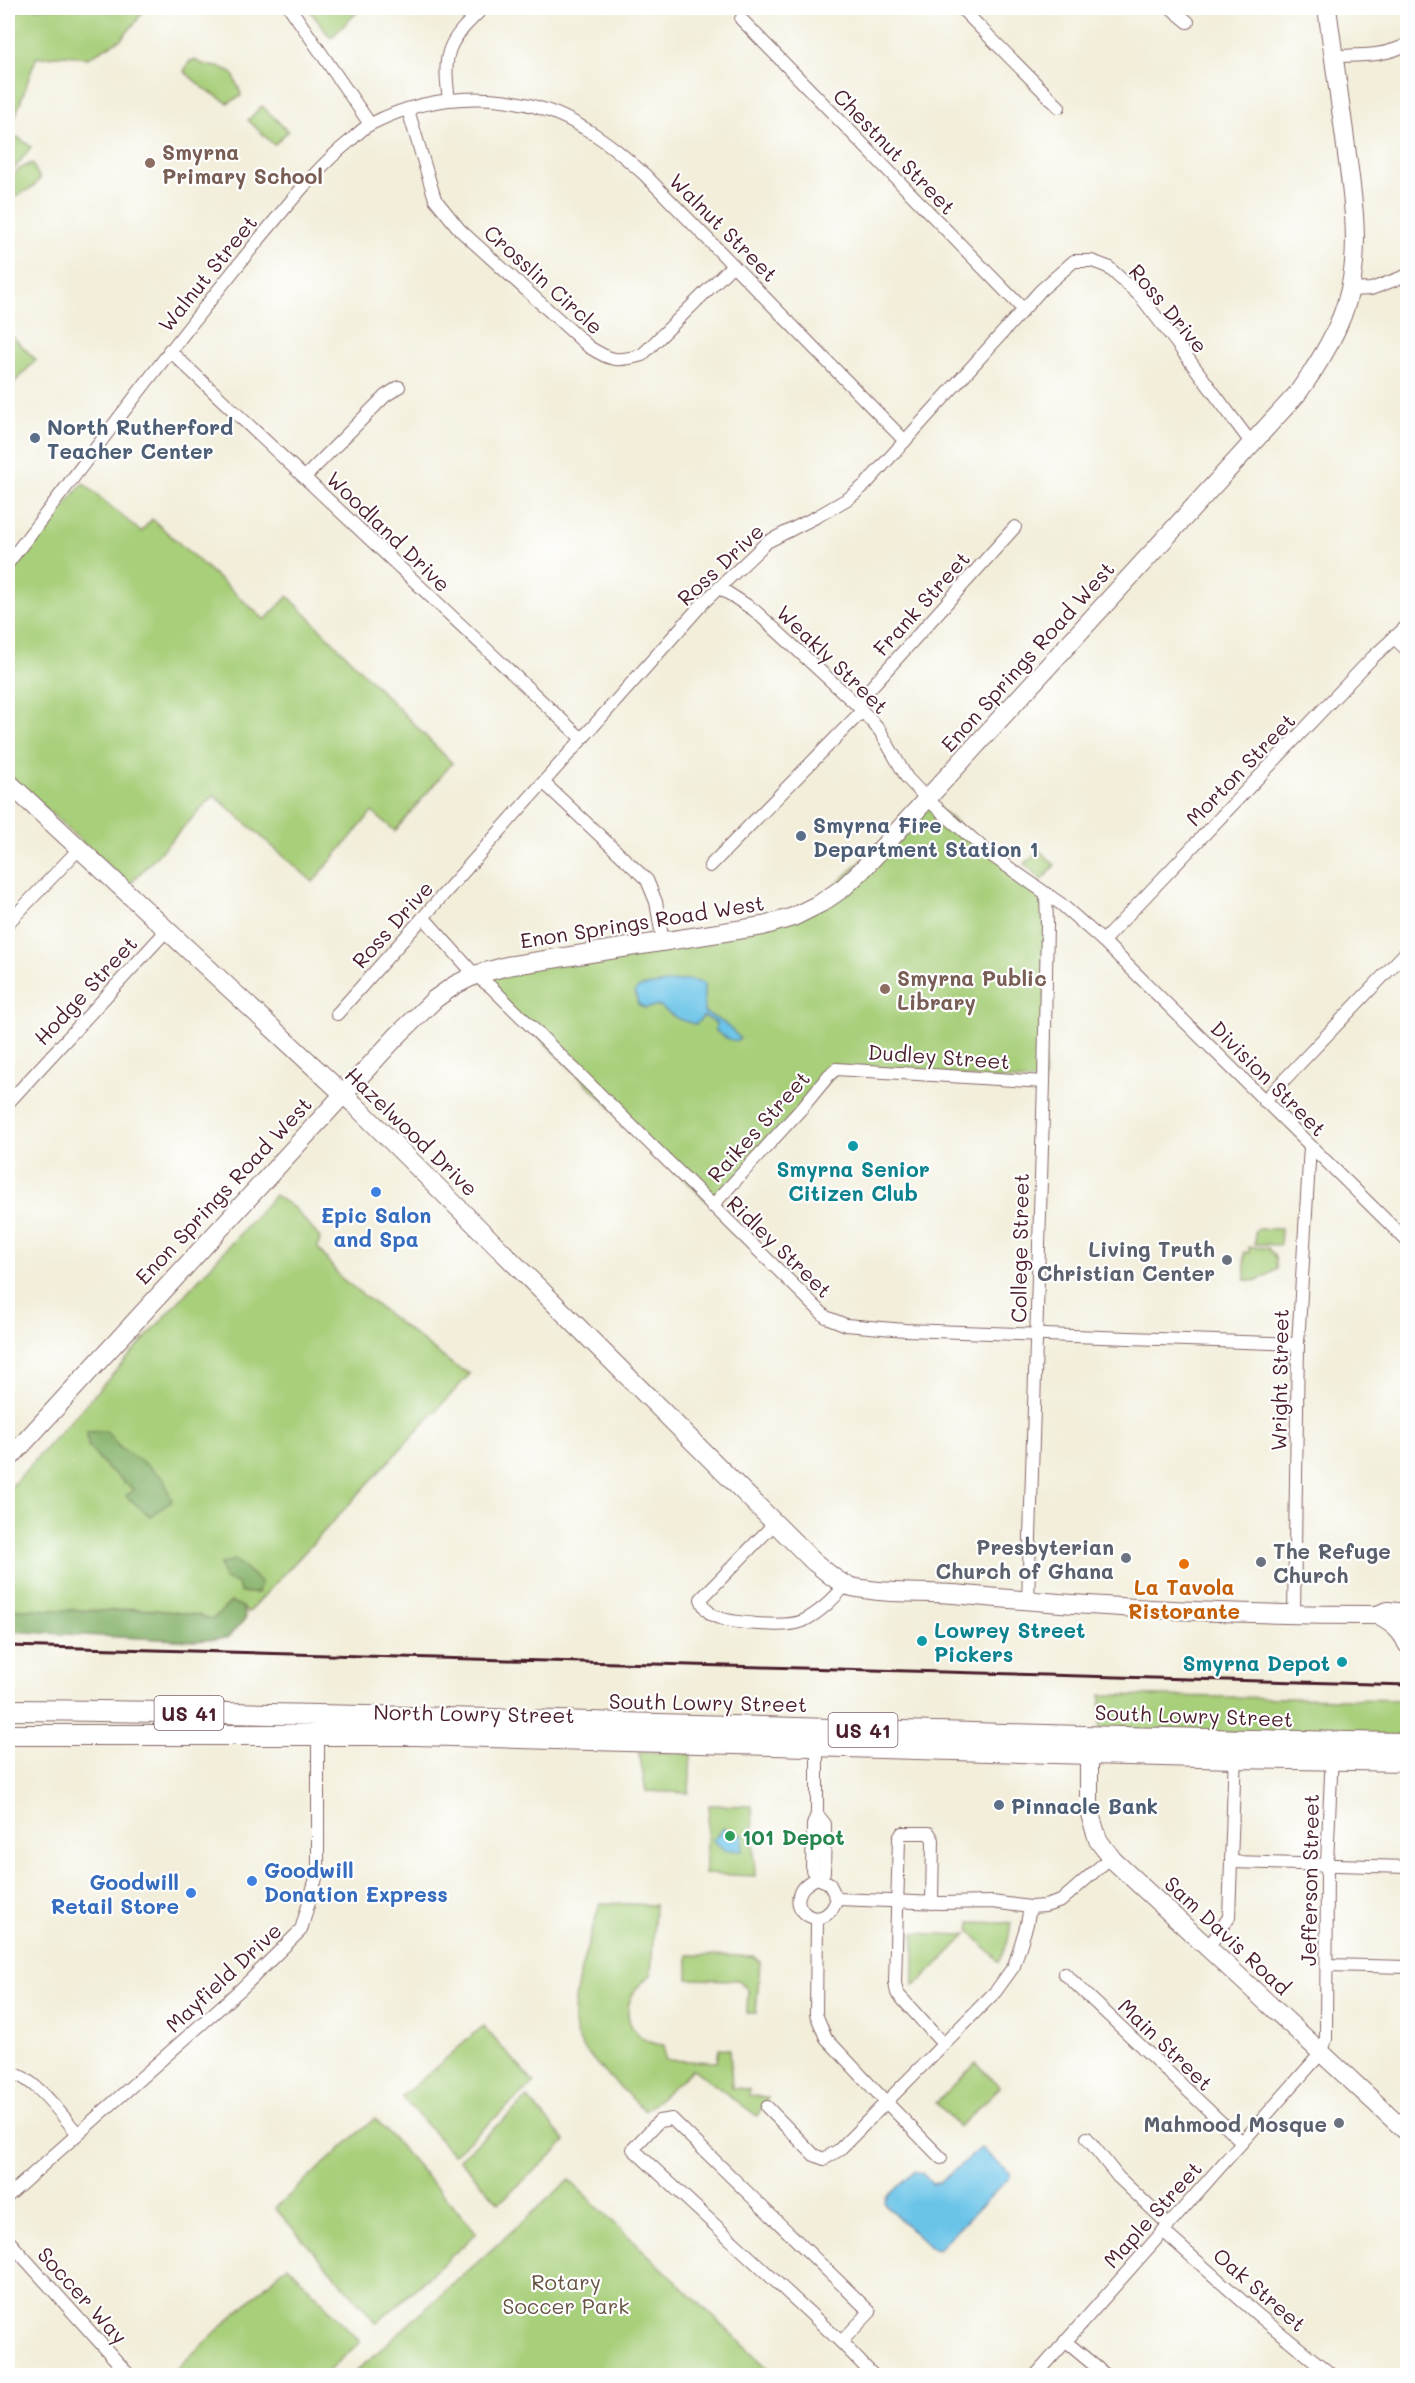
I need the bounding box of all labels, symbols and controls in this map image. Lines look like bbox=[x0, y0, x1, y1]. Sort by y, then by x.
street label: Chestnut Street bbox=[828, 82, 962, 220]
place label: Smyrna Primary School bbox=[162, 138, 323, 190]
marker: Smyrna Primary School bbox=[143, 156, 157, 170]
street label: Walnut Street bbox=[664, 167, 784, 287]
street label: Walnut Street bbox=[152, 209, 262, 337]
street label: Crosslin Circle bbox=[479, 218, 609, 340]
street label: Ross Drive bbox=[1124, 258, 1214, 358]
place label: North Rutherford Teacher Center bbox=[47, 413, 233, 464]
marker: North Rutherford Teacher Center bbox=[28, 431, 42, 445]
street label: Woodland Drive bbox=[321, 465, 457, 597]
street label: Ross Drive bbox=[671, 517, 769, 611]
street label: Frank Street bbox=[867, 545, 975, 661]
street label: Enon Springs Road West bbox=[934, 555, 1120, 757]
street label: Weakly Street bbox=[771, 599, 895, 719]
street label: Morton Street bbox=[1179, 707, 1301, 831]
place label: Smyrna Fire Department Station 1 bbox=[813, 811, 1039, 862]
marker: Smyrna Fire Department Station 1 bbox=[794, 829, 808, 843]
street label: Ross Drive bbox=[346, 875, 438, 973]
street label: Enon Springs Road West bbox=[518, 888, 766, 954]
street label: Hodge Street bbox=[28, 930, 142, 1050]
place label: Smyrna Public Library bbox=[897, 964, 1047, 1016]
marker: Smyrna Public Library bbox=[878, 982, 892, 996]
street label: Division Street bbox=[1205, 1014, 1333, 1142]
street label: Dudley Street bbox=[867, 1038, 1011, 1074]
street label: Hazelwood Drive bbox=[340, 1061, 484, 1201]
street label: Raikes Street bbox=[701, 1065, 815, 1187]
street label: Enon Springs Road West bbox=[129, 1091, 317, 1289]
marker: Smyrna Senior Citizen Club bbox=[846, 1139, 860, 1153]
place label: Smyrna Senior Citizen Club bbox=[776, 1155, 930, 1206]
street label: College Street bbox=[1004, 1173, 1034, 1323]
marker: Epic Salon and Spa bbox=[369, 1185, 383, 1199]
street label: Ridley Street bbox=[722, 1189, 838, 1303]
place label: Epic Salon and Spa bbox=[321, 1201, 431, 1252]
place label: Living Truth Christian Center bbox=[1037, 1235, 1215, 1286]
marker: Living Truth Christian Center bbox=[1220, 1253, 1234, 1267]
street label: Wright Street bbox=[1264, 1309, 1294, 1451]
place label: Presbyterian Church of Ghana bbox=[935, 1533, 1114, 1584]
place label: The Refuge Church bbox=[1273, 1537, 1391, 1588]
marker: Presbyterian Church of Ghana bbox=[1119, 1551, 1133, 1565]
marker: The Refuge Church bbox=[1254, 1555, 1268, 1569]
marker: La Tavola Ristorante bbox=[1177, 1557, 1191, 1571]
place label: La Tavola Ristorante bbox=[1128, 1573, 1240, 1624]
place label: Lowrey Street Pickers bbox=[934, 1616, 1085, 1667]
marker: Lowrey Street Pickers bbox=[915, 1634, 929, 1648]
place label: Smyrna Depot bbox=[1182, 1649, 1330, 1677]
marker: Smyrna Depot bbox=[1335, 1655, 1349, 1669]
street label: South Lowry Street bbox=[609, 1687, 807, 1717]
road number: US 41 bbox=[154, 1696, 224, 1730]
street label: North Lowry Street bbox=[373, 1698, 575, 1728]
street label: South Lowry Street bbox=[1094, 1698, 1294, 1732]
road number: US 41 bbox=[828, 1713, 898, 1747]
place label: Pinnacle Bank bbox=[1011, 1792, 1158, 1819]
street label: Jefferson Street bbox=[1294, 1794, 1324, 1966]
marker: Pinnacle Bank bbox=[992, 1798, 1006, 1812]
place label: 101 Depot bbox=[742, 1823, 845, 1850]
marker: 101 Depot bbox=[723, 1829, 737, 1843]
place label: Goodwill Donation Express bbox=[264, 1856, 448, 1907]
place label: Goodwill Retail Store bbox=[51, 1868, 179, 1919]
street label: Sam Davis Road bbox=[1159, 1870, 1297, 2000]
marker: Goodwill Donation Express bbox=[245, 1874, 259, 1888]
marker: Goodwill Retail Store bbox=[184, 1886, 198, 1900]
street label: Mayfield Drive bbox=[159, 1916, 287, 2038]
street label: Main Street bbox=[1113, 1992, 1219, 2096]
place label: Mahmood Mosque bbox=[1143, 2110, 1327, 2137]
marker: Mahmood Mosque bbox=[1332, 2116, 1346, 2130]
street label: Maple Street bbox=[1097, 2155, 1207, 2273]
street label: Soccer Way bbox=[32, 2241, 134, 2349]
street label: Oak Street bbox=[1208, 2241, 1312, 2337]
park label: Rotary Soccer Park bbox=[503, 2268, 629, 2319]

